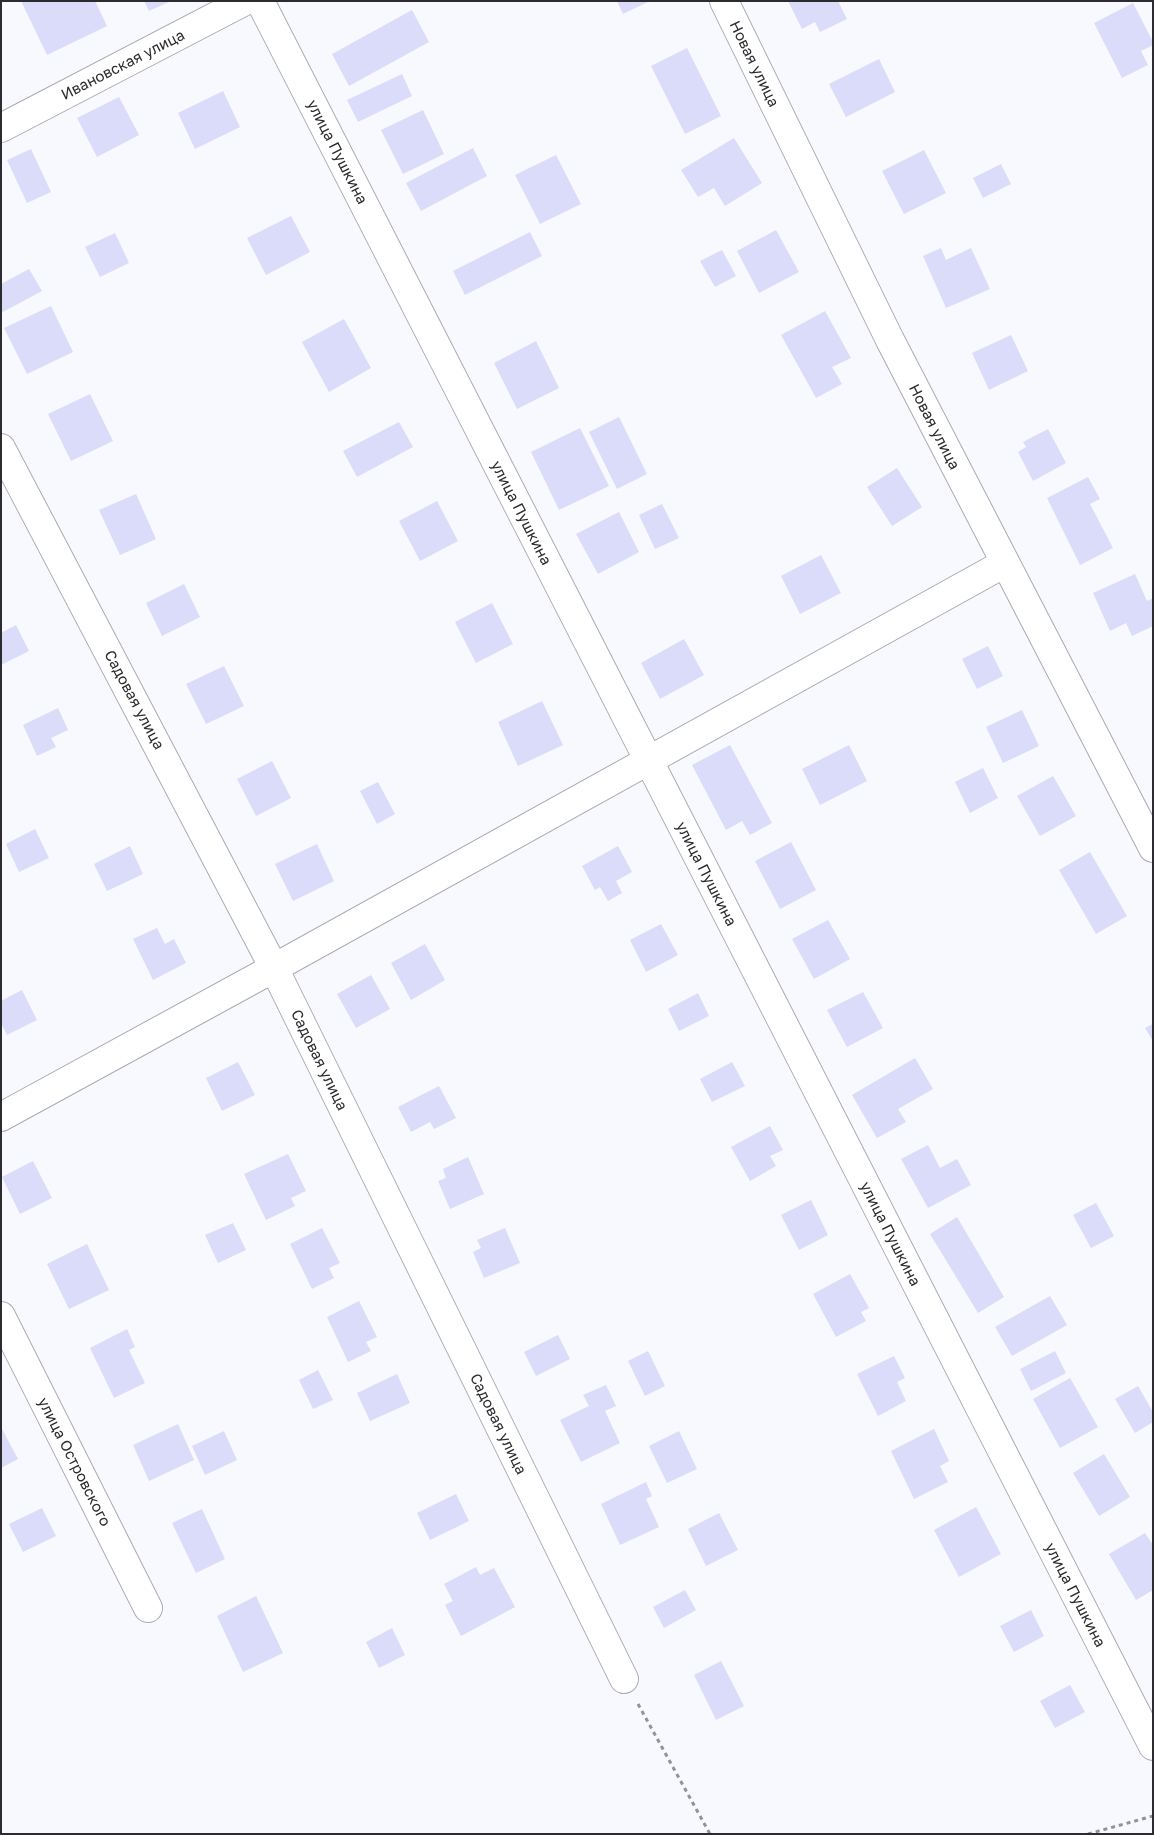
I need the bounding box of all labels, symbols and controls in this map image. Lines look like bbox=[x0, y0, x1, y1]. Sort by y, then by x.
street label: Новая улица bbox=[725, 18, 783, 110]
street label: Ивановская улица bbox=[58, 26, 188, 104]
street label: улица Пушкина bbox=[303, 97, 371, 207]
street label: Новая улица bbox=[905, 381, 963, 473]
street label: улица Пушкина bbox=[487, 458, 555, 568]
street label: Садовая улица bbox=[100, 647, 168, 753]
street label: улица Пушкина bbox=[672, 819, 740, 929]
street label: Садовая улица bbox=[287, 1007, 351, 1113]
street label: улица Пушкина bbox=[856, 1179, 924, 1289]
street label: Садовая улица bbox=[466, 1371, 530, 1477]
street label: улица Островского bbox=[34, 1395, 114, 1529]
street label: улица Пушкина bbox=[1041, 1540, 1109, 1650]

